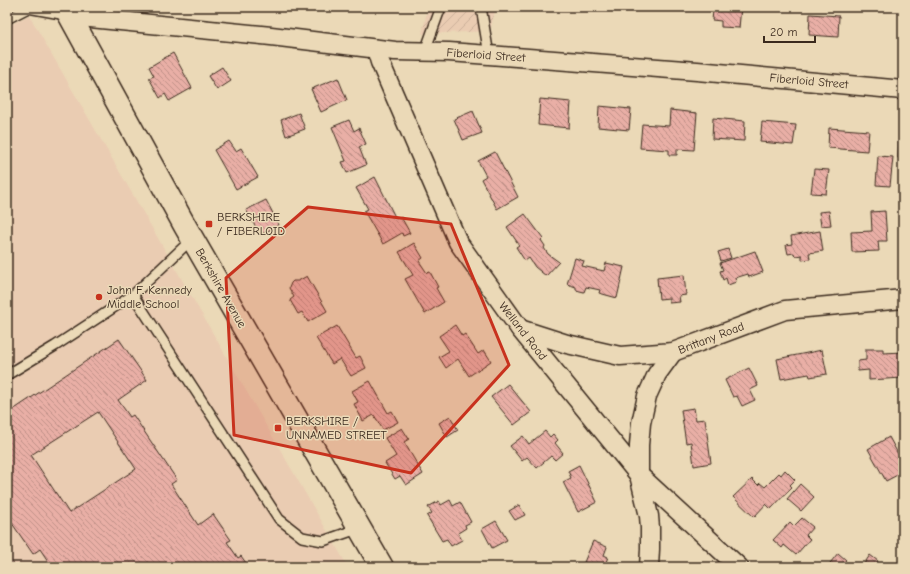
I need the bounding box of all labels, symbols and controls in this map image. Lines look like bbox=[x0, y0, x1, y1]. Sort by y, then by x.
scale bar bbox=[764, 18, 815, 44]
text: 20 m bbox=[770, 25, 798, 39]
street label: Fiberloid Street bbox=[446, 45, 526, 65]
street label: Fiberloid Street bbox=[769, 71, 850, 91]
place label: BERKSHIRE / FIBERLOID bbox=[217, 210, 285, 238]
marker: BERKSHIRE / FIBERLOID bbox=[204, 219, 214, 229]
street label: Berkshire Avenue bbox=[193, 246, 249, 330]
place label: John F. Kennedy Middle School bbox=[107, 283, 193, 311]
marker: John F. Kennedy Middle School bbox=[94, 292, 104, 302]
street label: Welland Road bbox=[496, 299, 550, 363]
street label: Brittany Road bbox=[676, 319, 746, 357]
place label: BERKSHIRE / UNNAMED STREET bbox=[286, 414, 387, 442]
marker: BERKSHIRE / UNNAMED STREET bbox=[273, 423, 283, 433]

